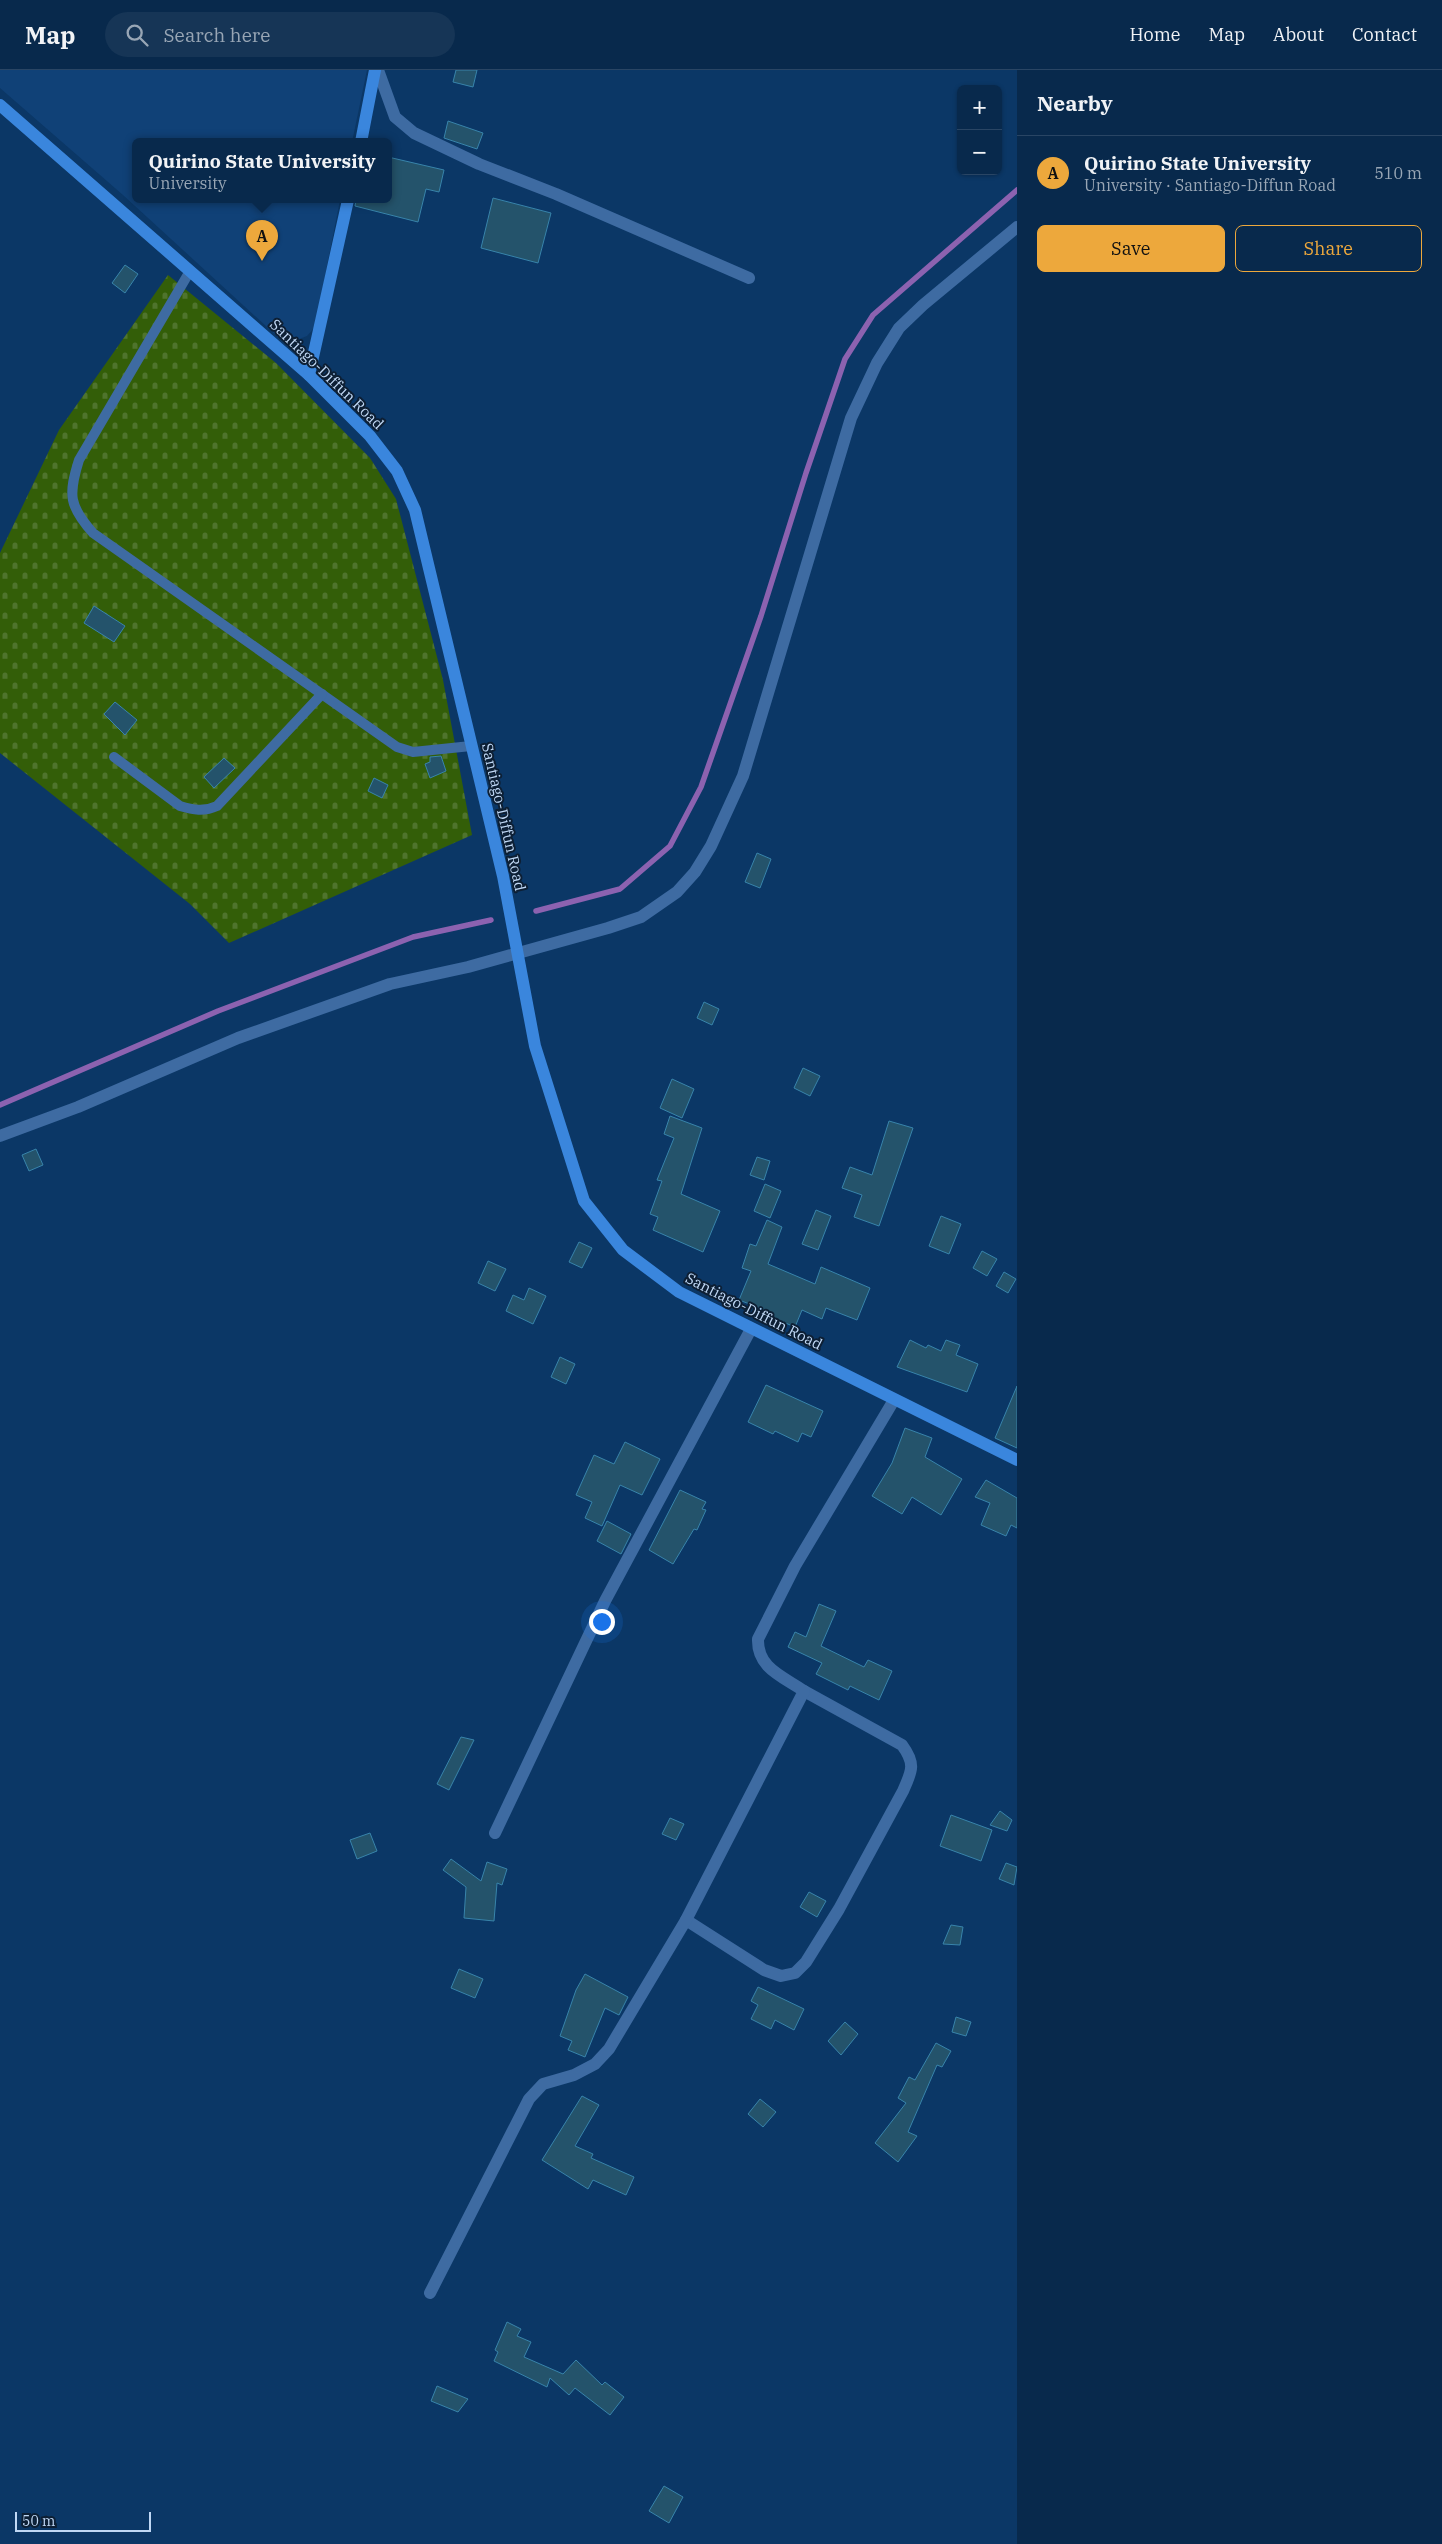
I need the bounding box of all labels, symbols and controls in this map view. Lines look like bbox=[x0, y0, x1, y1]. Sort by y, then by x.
search box bbox=[105, 12, 455, 57]
text: Map bbox=[25, 19, 75, 51]
icon: search bbox=[123, 21, 151, 49]
text: Search here bbox=[163, 23, 270, 47]
text: Home bbox=[1129, 23, 1181, 46]
text: Map bbox=[1209, 23, 1245, 46]
text: About bbox=[1273, 23, 1324, 46]
text: Contact bbox=[1352, 23, 1417, 46]
map controls bbox=[957, 85, 1002, 175]
button: + bbox=[957, 85, 1002, 130]
text: Nearby bbox=[1037, 89, 1113, 117]
button: − bbox=[957, 130, 1002, 175]
popup bbox=[132, 138, 392, 203]
text: Quirino State University bbox=[148, 149, 376, 173]
text: Quirino State University bbox=[1084, 151, 1311, 175]
text: A bbox=[1047, 163, 1059, 183]
text: 510 m bbox=[1374, 163, 1422, 183]
text: University bbox=[148, 173, 227, 193]
text: University · Santiago-Diffun Road bbox=[1084, 175, 1336, 195]
pin: A bbox=[246, 220, 278, 261]
button: Save bbox=[1037, 225, 1225, 272]
button: Share bbox=[1235, 225, 1422, 272]
street label: Santiago-Diffun Road bbox=[266, 315, 388, 433]
street label: Santiago-Diffun Road bbox=[478, 741, 530, 893]
street label: Santiago-Diffun Road bbox=[682, 1268, 826, 1354]
your location bbox=[589, 1609, 615, 1635]
scale bar bbox=[15, 2509, 151, 2532]
text: 50 m bbox=[22, 2512, 55, 2530]

